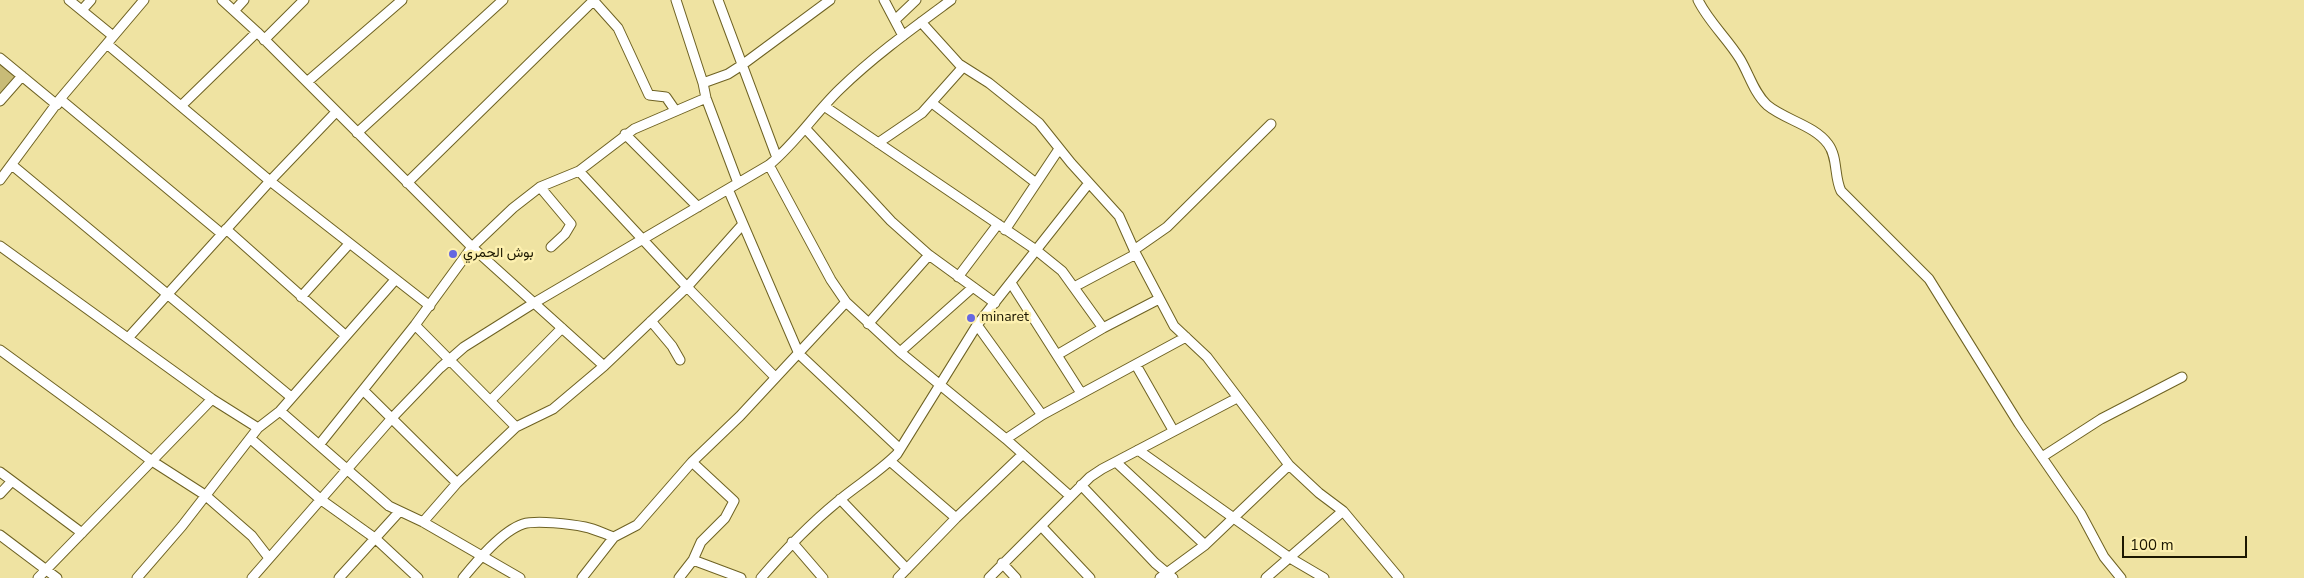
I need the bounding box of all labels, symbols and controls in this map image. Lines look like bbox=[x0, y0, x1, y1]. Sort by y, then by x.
place label: بوش الحمري bbox=[463, 246, 534, 262]
marker: بوش الحمري bbox=[447, 248, 459, 260]
place label: minaret bbox=[981, 310, 1029, 326]
marker: minaret bbox=[965, 312, 977, 324]
scale bar bbox=[2124, 526, 2249, 558]
text: 100 m bbox=[2130, 535, 2174, 555]

